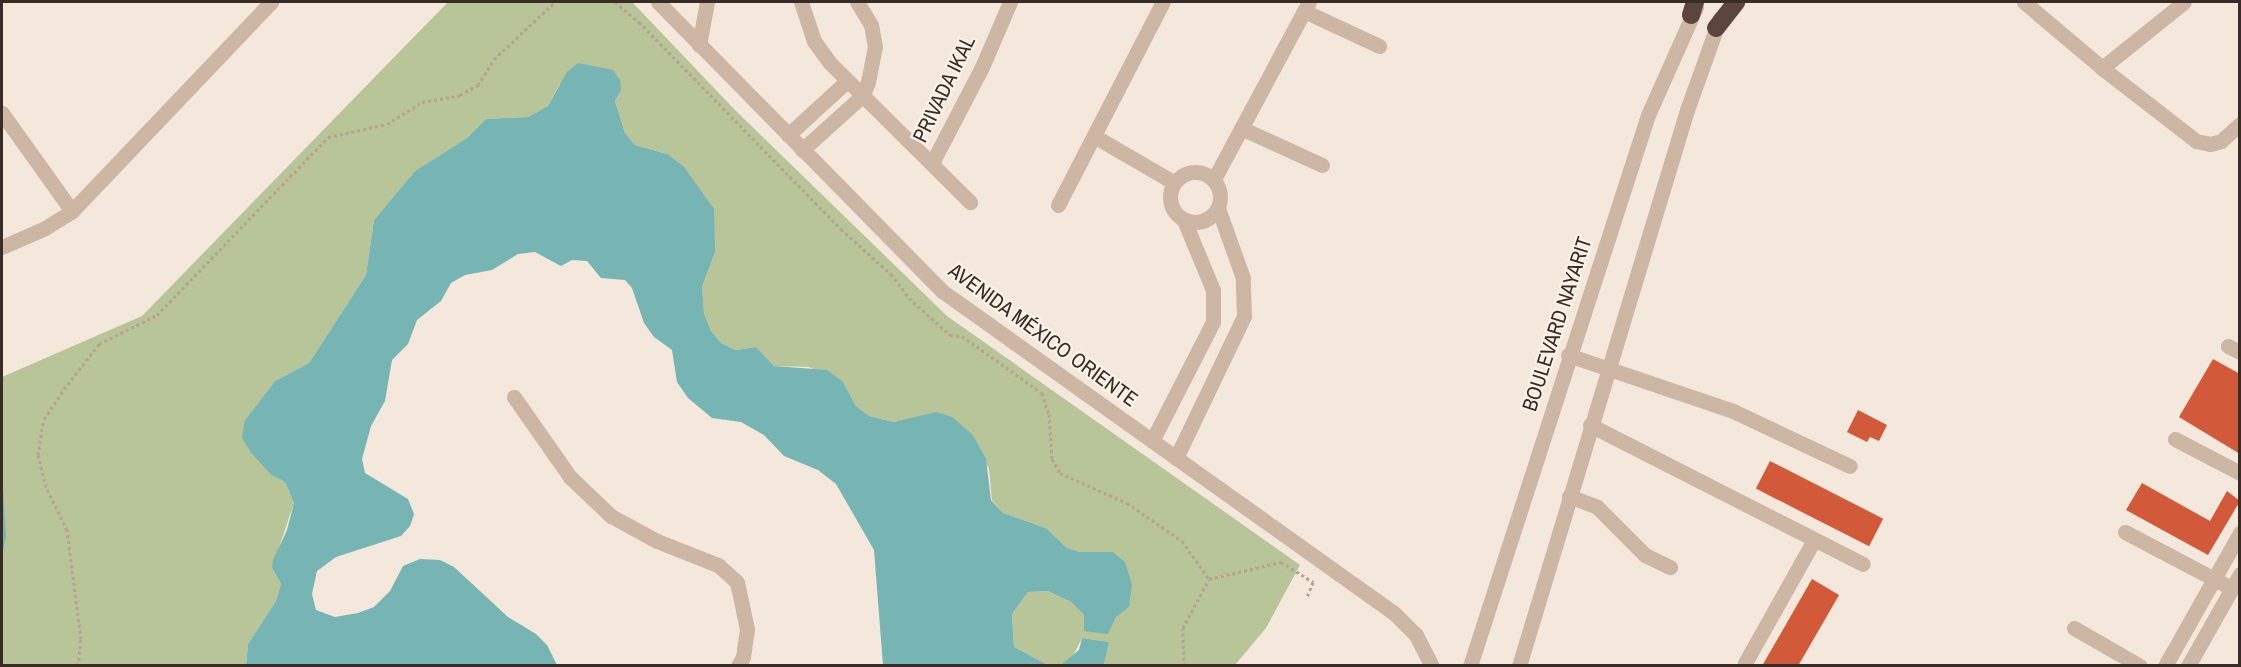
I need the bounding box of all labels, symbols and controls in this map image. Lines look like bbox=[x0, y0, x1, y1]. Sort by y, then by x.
street label: PRIVADA IKAL bbox=[907, 31, 981, 147]
street label: BOULEVARD NAYARIT bbox=[1517, 234, 1597, 414]
street label: AVENIDA MÉXICO ORIENTE bbox=[943, 258, 1143, 412]

